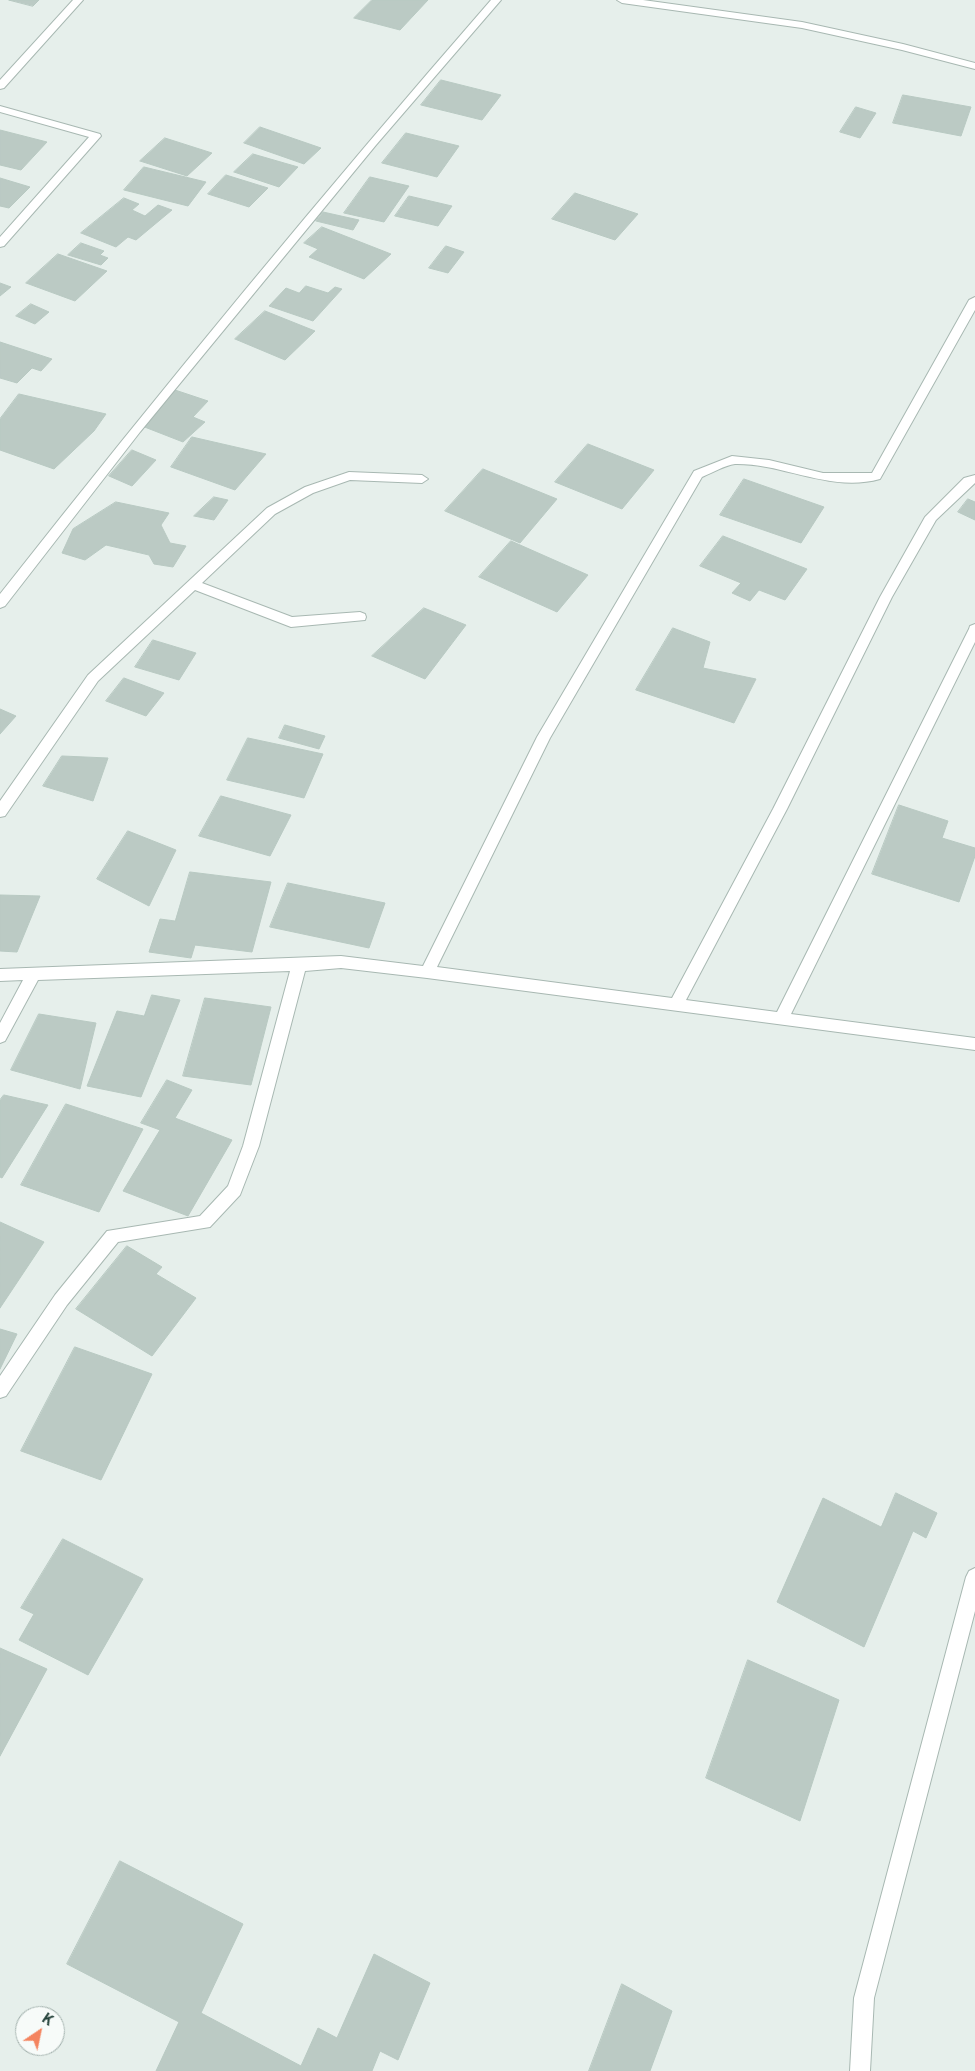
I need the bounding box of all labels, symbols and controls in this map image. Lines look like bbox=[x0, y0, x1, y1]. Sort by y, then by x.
north arrow bbox=[15, 2006, 65, 2056]
text: K bbox=[39, 2010, 56, 2029]

